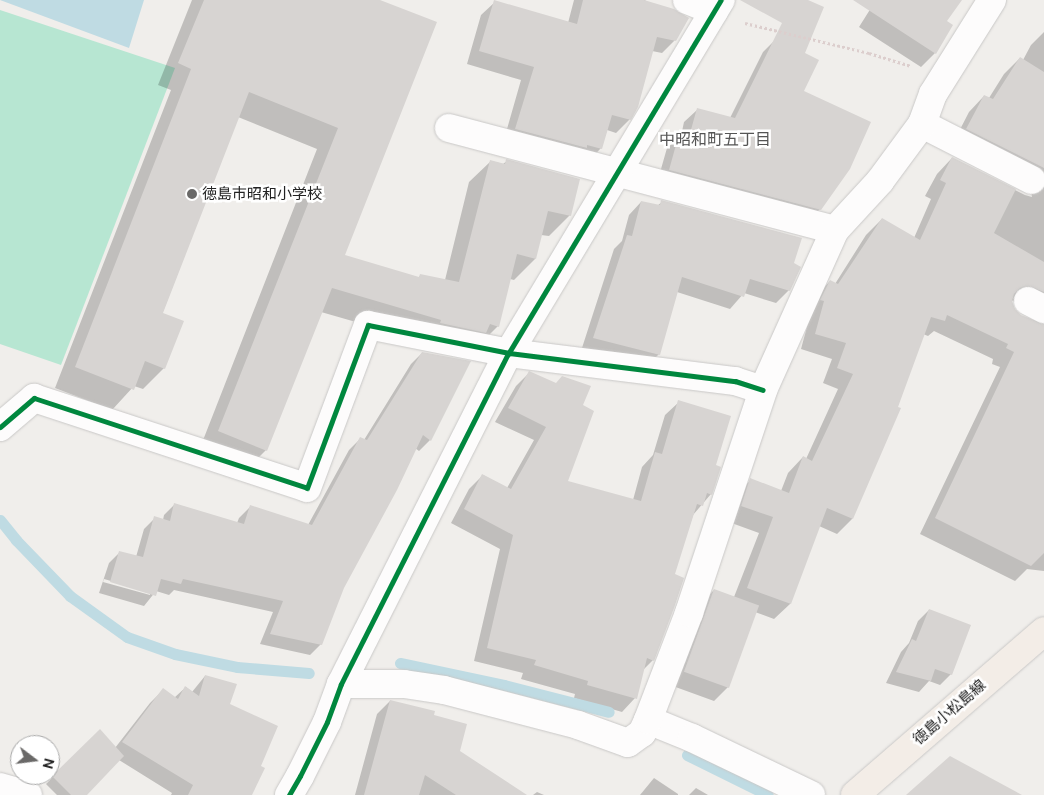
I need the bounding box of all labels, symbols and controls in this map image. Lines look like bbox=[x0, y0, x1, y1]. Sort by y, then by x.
district label: 中昭和町五丁目 bbox=[659, 129, 771, 149]
place label: 徳島市昭和小学校 bbox=[202, 185, 322, 203]
marker: 徳島市昭和小学校 bbox=[186, 188, 198, 200]
street label: 徳島小松島線 bbox=[909, 676, 989, 748]
north arrow bbox=[10, 735, 60, 785]
text: N bbox=[39, 756, 58, 771]

